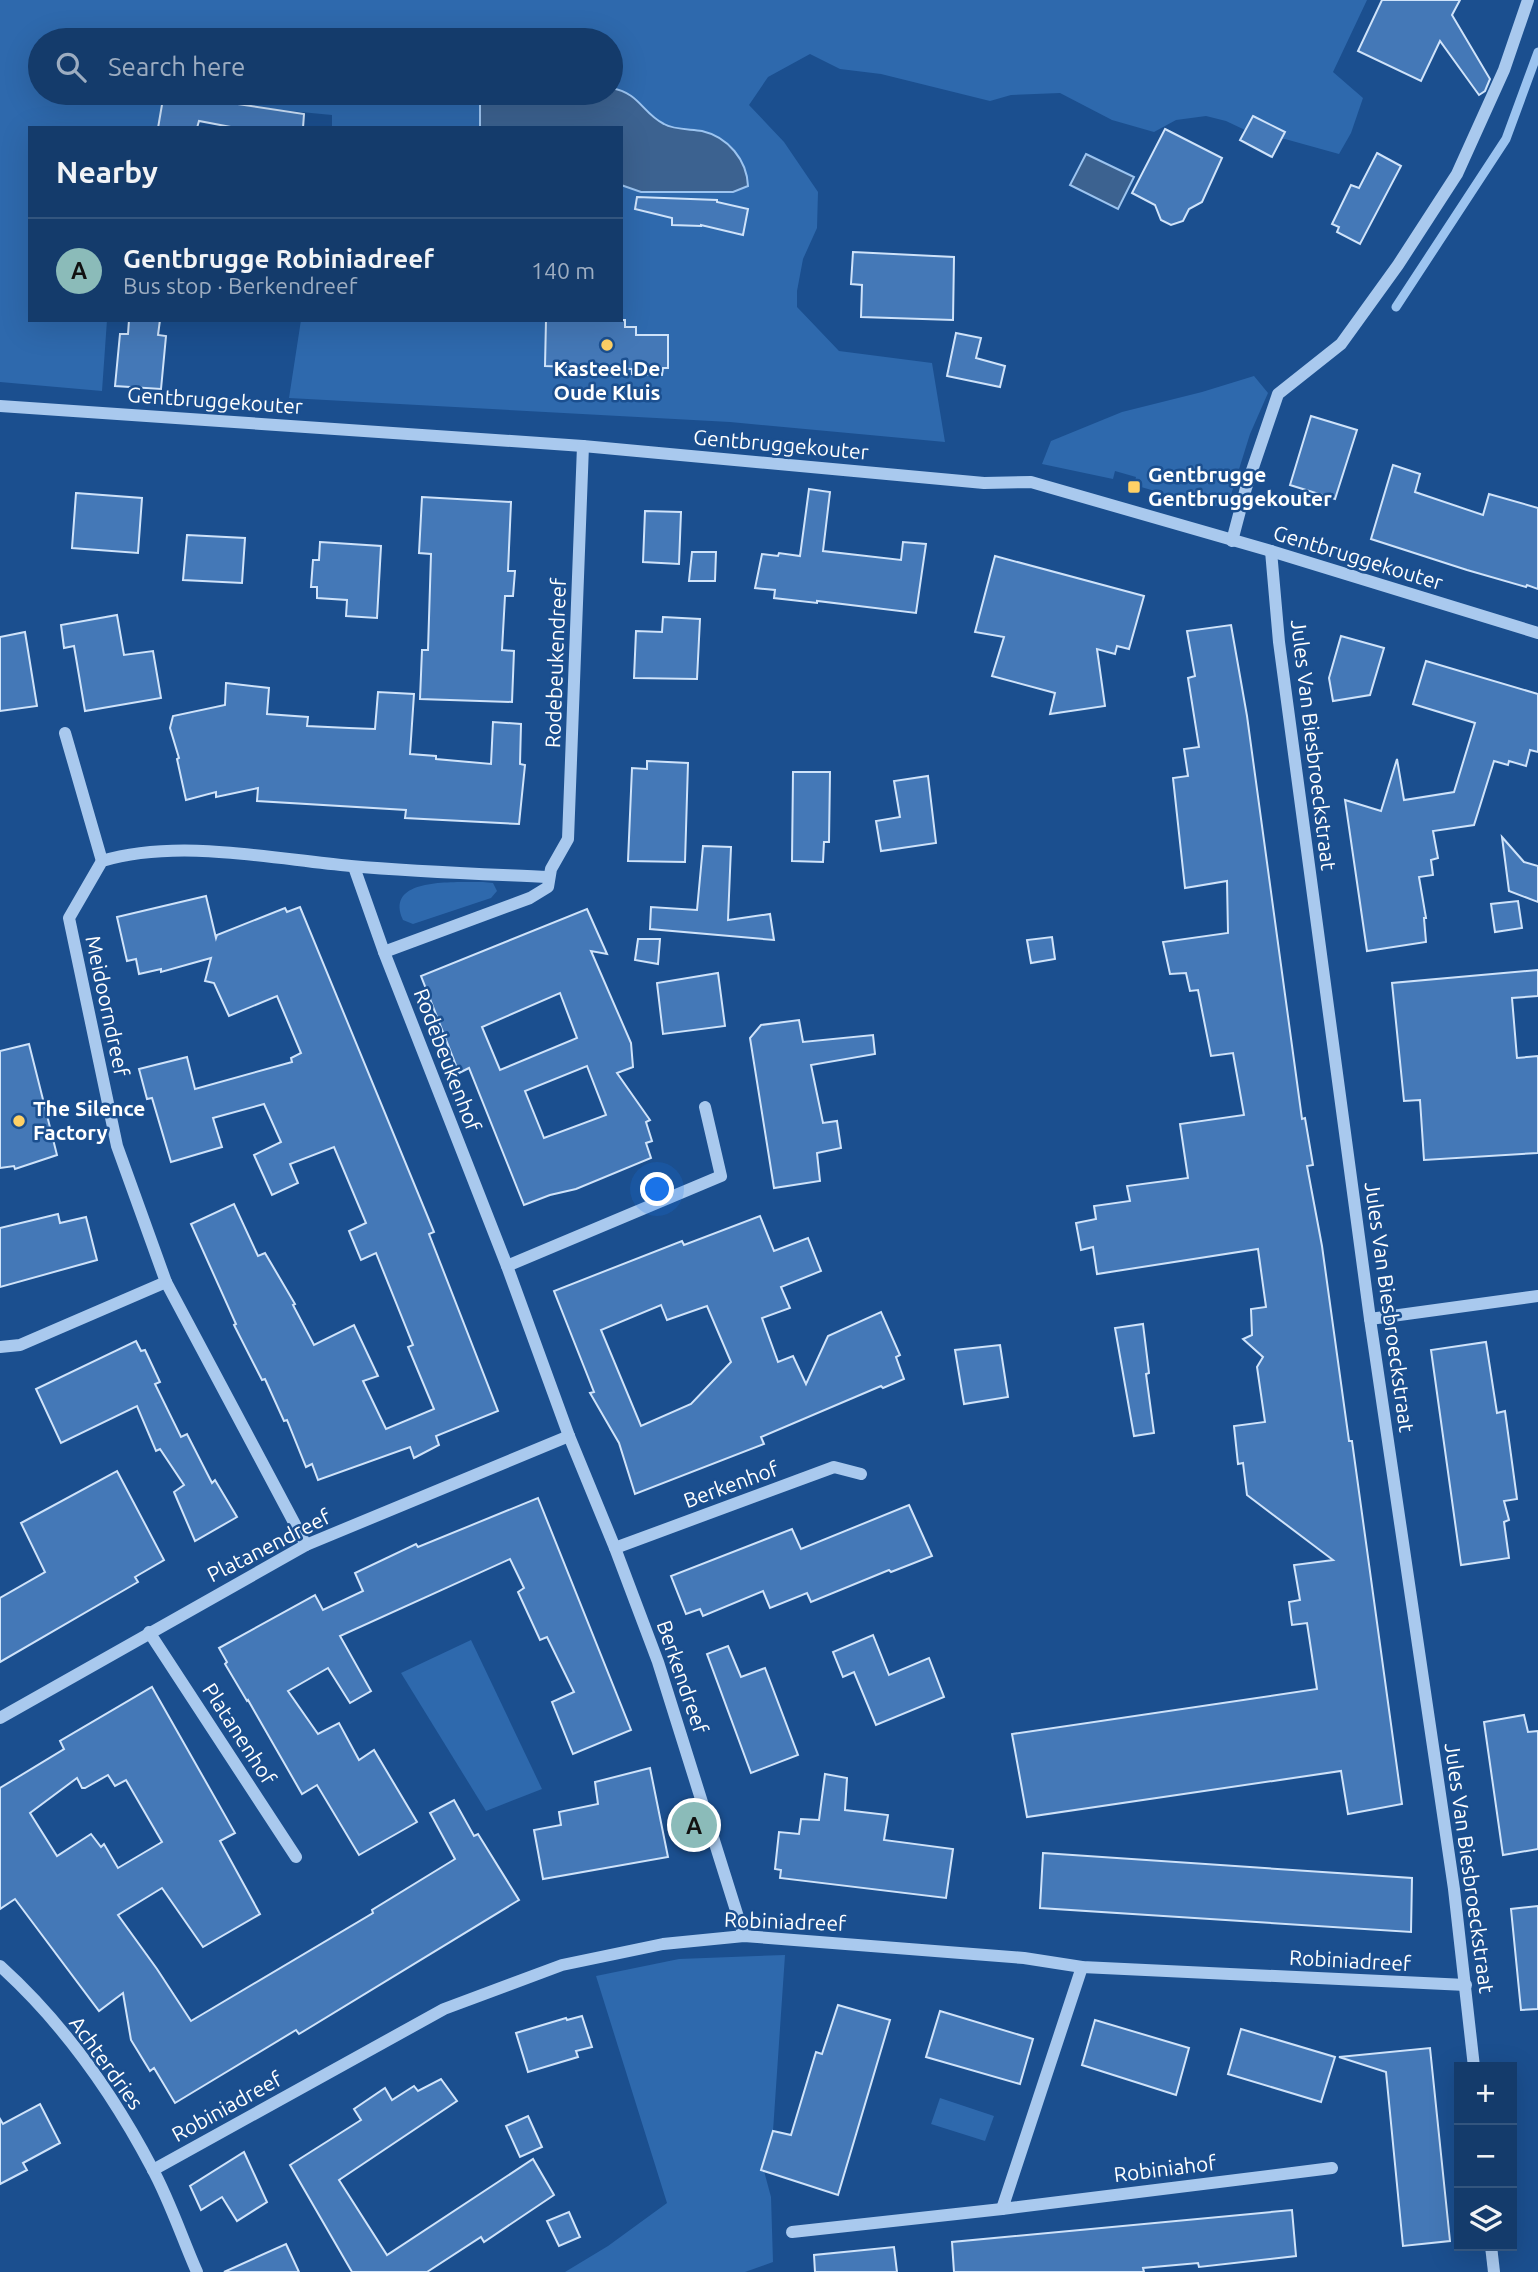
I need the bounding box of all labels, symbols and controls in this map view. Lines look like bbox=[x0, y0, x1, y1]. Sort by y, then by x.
search box bbox=[28, 28, 623, 105]
icon: search bbox=[52, 48, 90, 86]
text: Search here bbox=[108, 52, 245, 81]
text: Nearby bbox=[56, 155, 158, 189]
text: Gentbrugge Robiniadreef bbox=[123, 244, 434, 273]
text: A bbox=[71, 258, 87, 283]
text: 140 m bbox=[531, 258, 595, 283]
text: Bus stop · Berkendreef bbox=[123, 273, 357, 298]
marker: Kasteel De Oude Kluis bbox=[599, 337, 615, 353]
place label: Kasteel De Oude Kluis bbox=[554, 356, 661, 404]
street label: Gentbruggekouter bbox=[126, 382, 304, 418]
street label: Gentbruggekouter bbox=[692, 424, 870, 464]
place label: Gentbrugge Gentbruggekouter bbox=[1148, 462, 1332, 510]
marker: Gentbrugge Gentbruggekouter bbox=[1126, 479, 1142, 495]
street label: Gentbruggekouter bbox=[1271, 520, 1446, 594]
street label: Rodebeukendreef bbox=[540, 576, 570, 748]
street label: Jules Van Biesbroeckstraat bbox=[1287, 618, 1341, 872]
street label: Meidoorndreef bbox=[81, 933, 135, 1079]
street label: Rodebeukenhof bbox=[410, 985, 487, 1135]
place label: The Silence Factory bbox=[33, 1096, 145, 1144]
marker: The Silence Factory bbox=[11, 1113, 27, 1129]
your location bbox=[640, 1172, 674, 1206]
street label: Jules Van Biesbroeckstraat bbox=[1361, 1180, 1419, 1434]
street label: Berkenhof bbox=[680, 1456, 782, 1512]
street label: Platanendreef bbox=[203, 1503, 335, 1586]
street label: Berkendreef bbox=[652, 1617, 714, 1737]
street label: Platanenhof bbox=[198, 1678, 282, 1789]
street label: Jules Van Biesbroeckstraat bbox=[1441, 1741, 1499, 1995]
pin: A bbox=[671, 1799, 717, 1851]
street label: Robiniadreef bbox=[724, 1907, 847, 1935]
street label: Robiniadreef bbox=[1289, 1945, 1413, 1975]
street label: Achterdries bbox=[65, 2011, 149, 2114]
map controls bbox=[1454, 2062, 1517, 2251]
button: + bbox=[1454, 2062, 1517, 2125]
street label: Robiniadreef bbox=[167, 2066, 287, 2146]
button: − bbox=[1454, 2125, 1517, 2188]
street label: Robiniahof bbox=[1112, 2150, 1218, 2186]
button: layers bbox=[1454, 2188, 1517, 2251]

